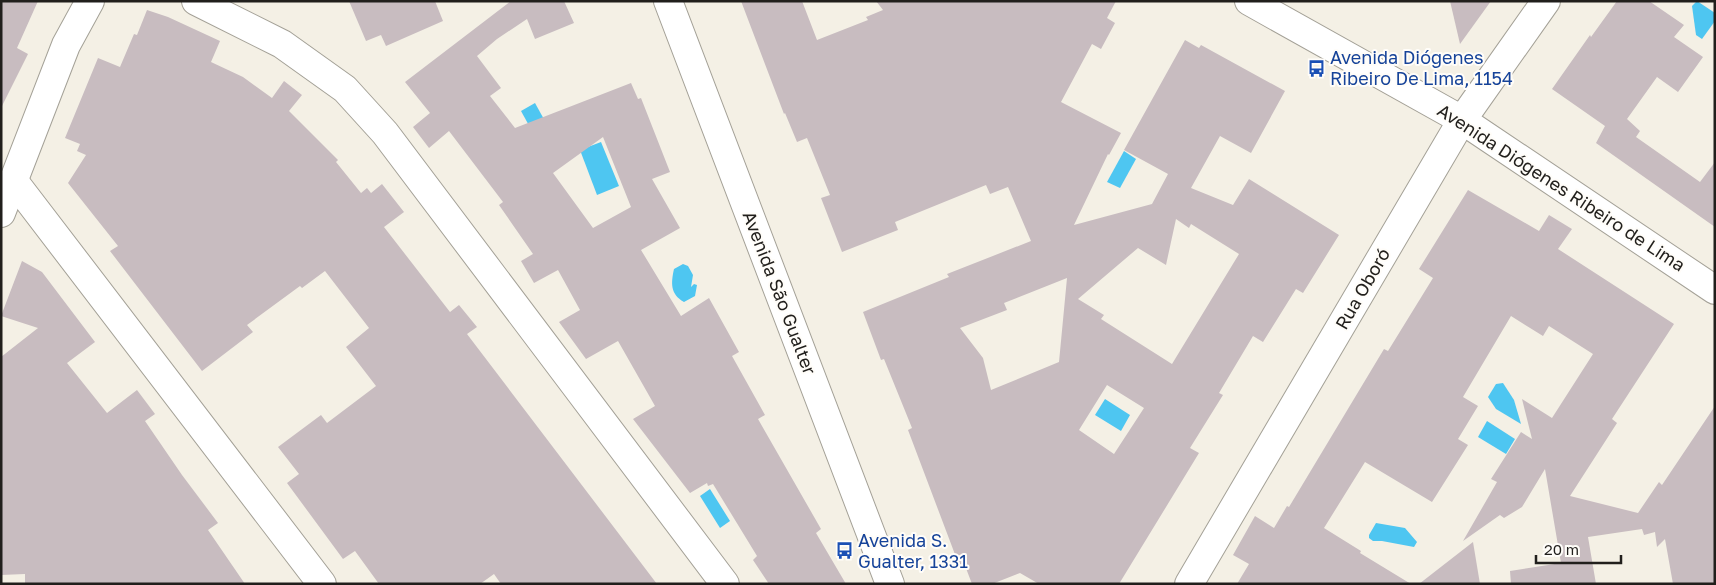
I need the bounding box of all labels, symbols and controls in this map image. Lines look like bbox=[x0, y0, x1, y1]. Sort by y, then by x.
place label: Avenida Diógenes Ribeiro De Lima, 1154 bbox=[1330, 46, 1513, 89]
bus stop icon: Avenida Diógenes Ribeiro De Lima, 1154 bbox=[1306, 58, 1326, 78]
street label: Avenida Diógenes Ribeiro de Lima bbox=[1434, 99, 1689, 276]
street label: Avenida São Gualter bbox=[739, 208, 821, 378]
street label: Rua Oboró bbox=[1330, 244, 1394, 333]
place label: Avenida S. Gualter, 1331 bbox=[858, 529, 968, 572]
scale bar bbox=[1536, 532, 1621, 564]
text: 20 m bbox=[1544, 540, 1579, 558]
bus stop icon: Avenida S. Gualter, 1331 bbox=[834, 541, 854, 561]

